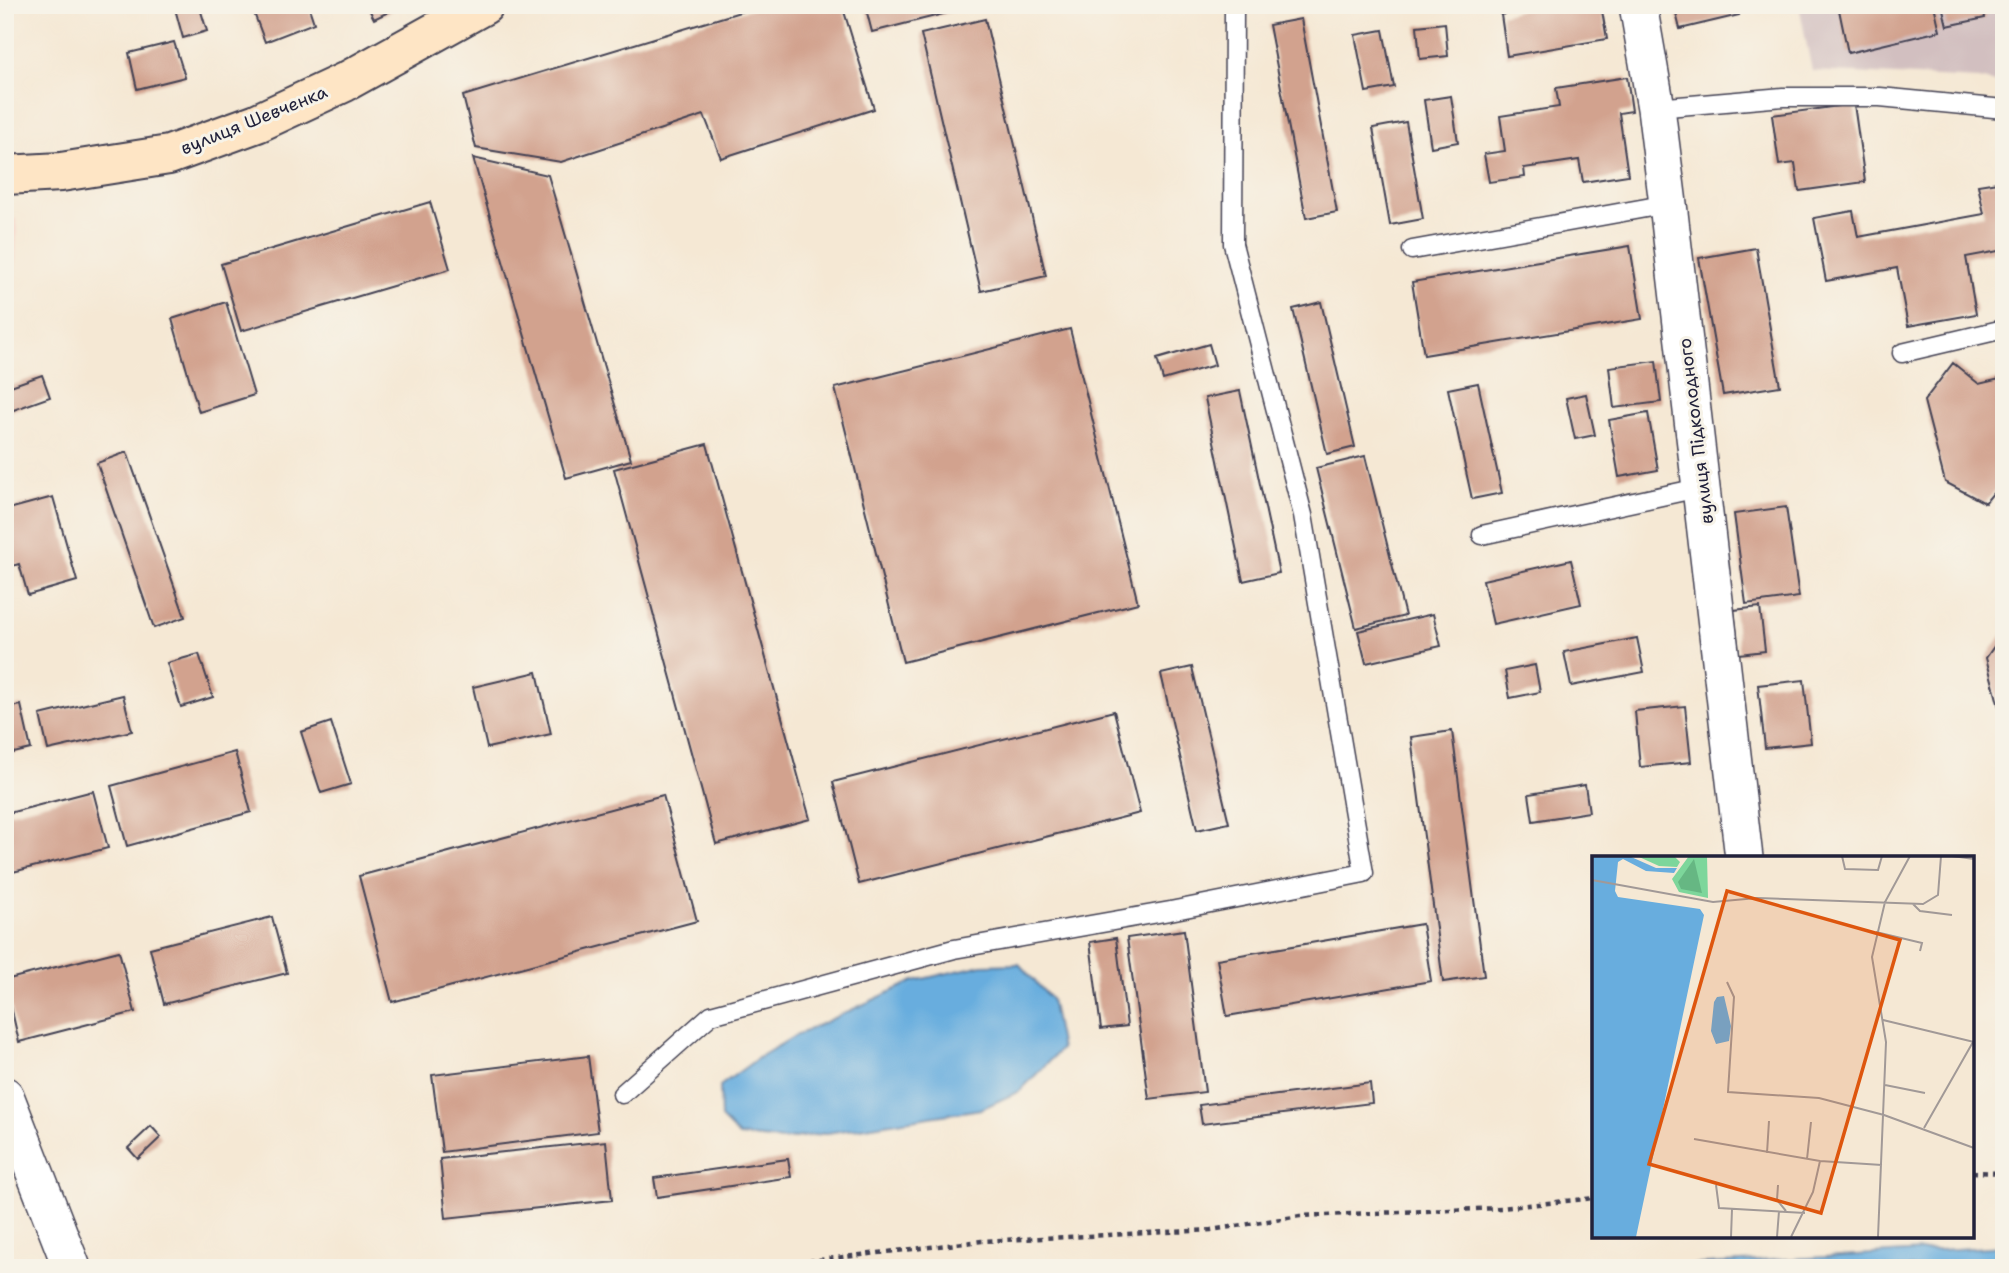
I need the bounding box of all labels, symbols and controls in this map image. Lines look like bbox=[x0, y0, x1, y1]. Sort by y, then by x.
street label: вулиця Шевченка bbox=[177, 80, 331, 160]
street label: вулиця Підколодного bbox=[1673, 337, 1719, 525]
inset map bbox=[1592, 856, 1974, 1238]

